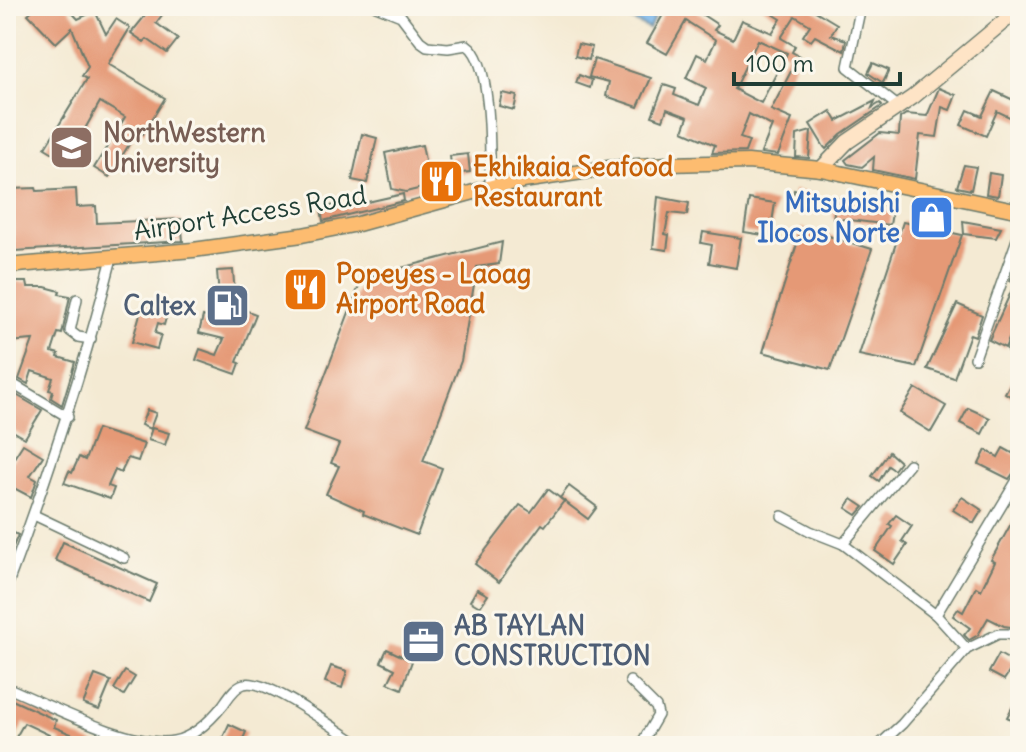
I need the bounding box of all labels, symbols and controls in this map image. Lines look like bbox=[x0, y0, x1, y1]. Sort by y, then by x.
scale bar bbox=[734, 36, 900, 86]
text: 100 m bbox=[746, 48, 814, 78]
place label: NorthWestern University bbox=[103, 116, 265, 179]
school or university icon: NorthWestern University bbox=[48, 124, 96, 172]
place label: Ekhikaia Seafood Restaurant bbox=[473, 150, 673, 213]
restaurant icon: Ekhikaia Seafood Restaurant bbox=[418, 158, 466, 206]
street label: Airport Access Road bbox=[131, 178, 369, 247]
place label: Mitsubishi Ilocos Norte bbox=[757, 186, 900, 249]
shop icon: Mitsubishi Ilocos Norte bbox=[907, 194, 955, 242]
place label: Popeyes - Laoag Airport Road bbox=[336, 257, 531, 320]
restaurant icon: Popeyes - Laoag Airport Road bbox=[281, 265, 329, 313]
fuel station icon: Caltex bbox=[203, 282, 251, 330]
place label: Caltex bbox=[123, 289, 196, 322]
place label: AB TAYLAN CONSTRUCTION bbox=[454, 609, 651, 672]
office icon: AB TAYLAN CONSTRUCTION bbox=[399, 617, 447, 665]

